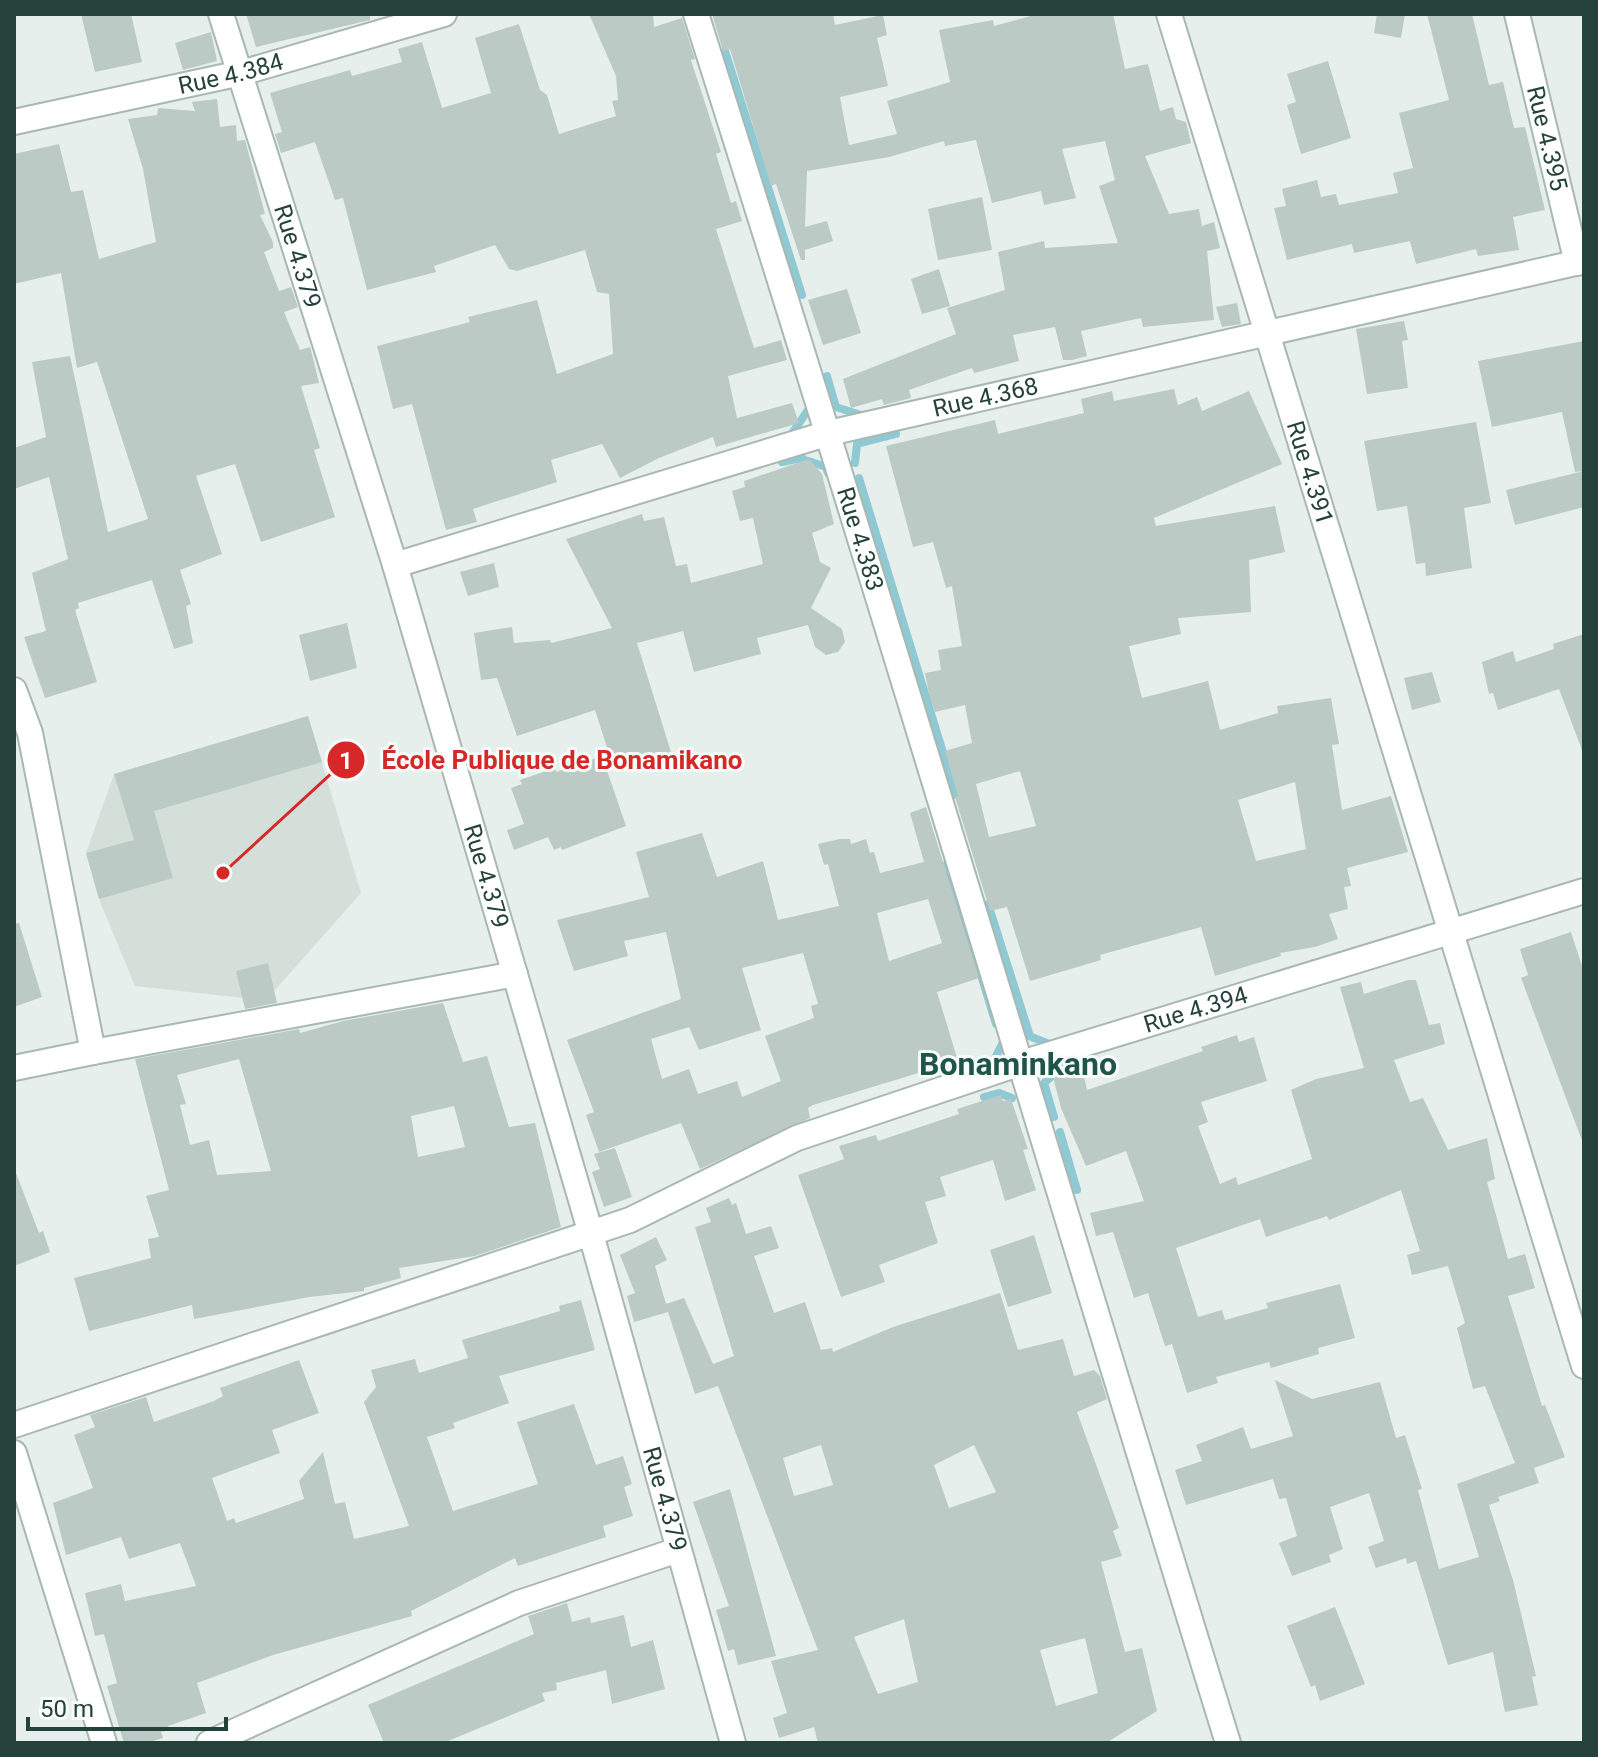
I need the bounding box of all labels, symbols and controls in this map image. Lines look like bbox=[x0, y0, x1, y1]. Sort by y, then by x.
street label: Rue 4.384 bbox=[176, 47, 286, 100]
street label: Rue 4.395 bbox=[1521, 83, 1573, 194]
street label: Rue 4.379 bbox=[268, 201, 327, 311]
street label: Rue 4.368 bbox=[930, 372, 1041, 423]
street label: Rue 4.391 bbox=[1281, 418, 1339, 528]
street label: Rue 4.383 bbox=[831, 484, 889, 594]
callout: École Publique de Bonamikano bbox=[326, 735, 758, 785]
text: École Publique de Bonamikano bbox=[382, 745, 742, 775]
text: 1 bbox=[339, 747, 353, 775]
street label: Rue 4.379 bbox=[458, 821, 515, 931]
street label: Rue 4.394 bbox=[1140, 981, 1251, 1039]
district label: Bonaminkano bbox=[919, 1045, 1117, 1083]
street label: Rue 4.379 bbox=[637, 1444, 693, 1554]
scale bar bbox=[28, 1681, 226, 1731]
text: 50 m bbox=[40, 1695, 94, 1723]

